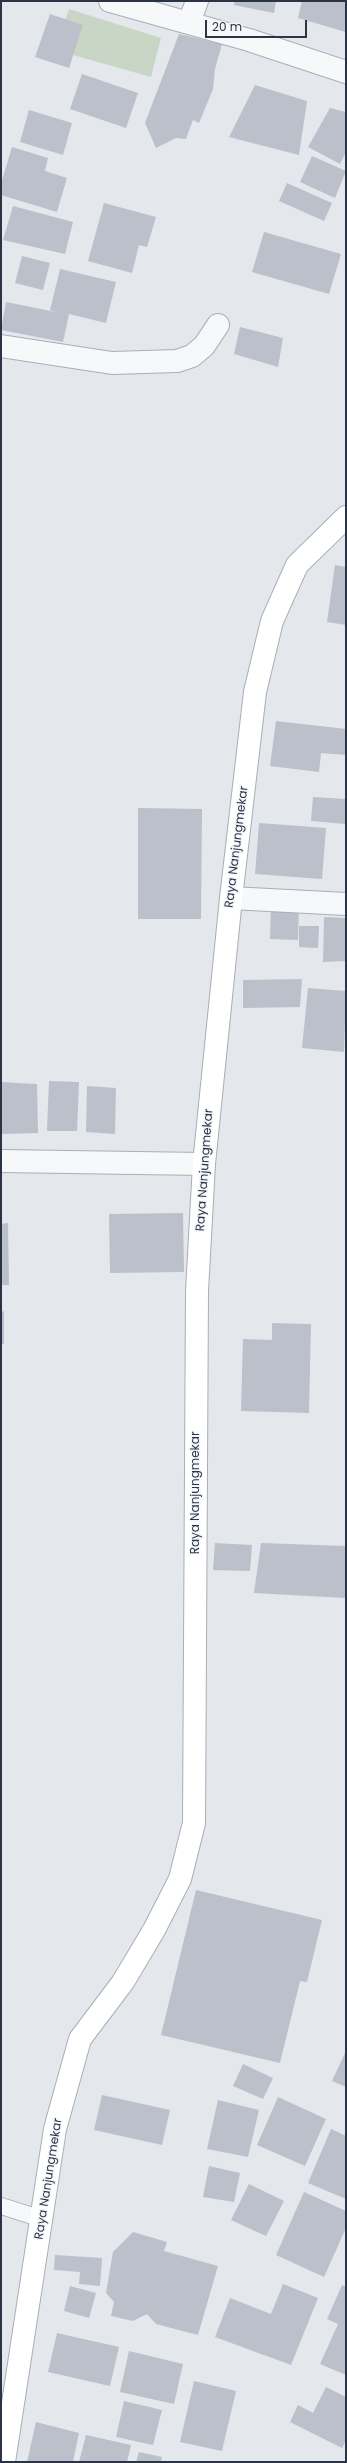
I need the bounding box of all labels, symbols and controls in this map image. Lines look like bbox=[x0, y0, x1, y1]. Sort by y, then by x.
scale bar bbox=[207, 12, 309, 38]
text: 20 m bbox=[212, 18, 242, 35]
street label: Raya Nanjungmekar bbox=[222, 785, 252, 909]
street label: Raya Nanjungmekar bbox=[194, 1108, 216, 1232]
street label: Raya Nanjungmekar bbox=[189, 1432, 203, 1554]
street label: Raya Nanjungmekar bbox=[32, 2117, 66, 2241]

